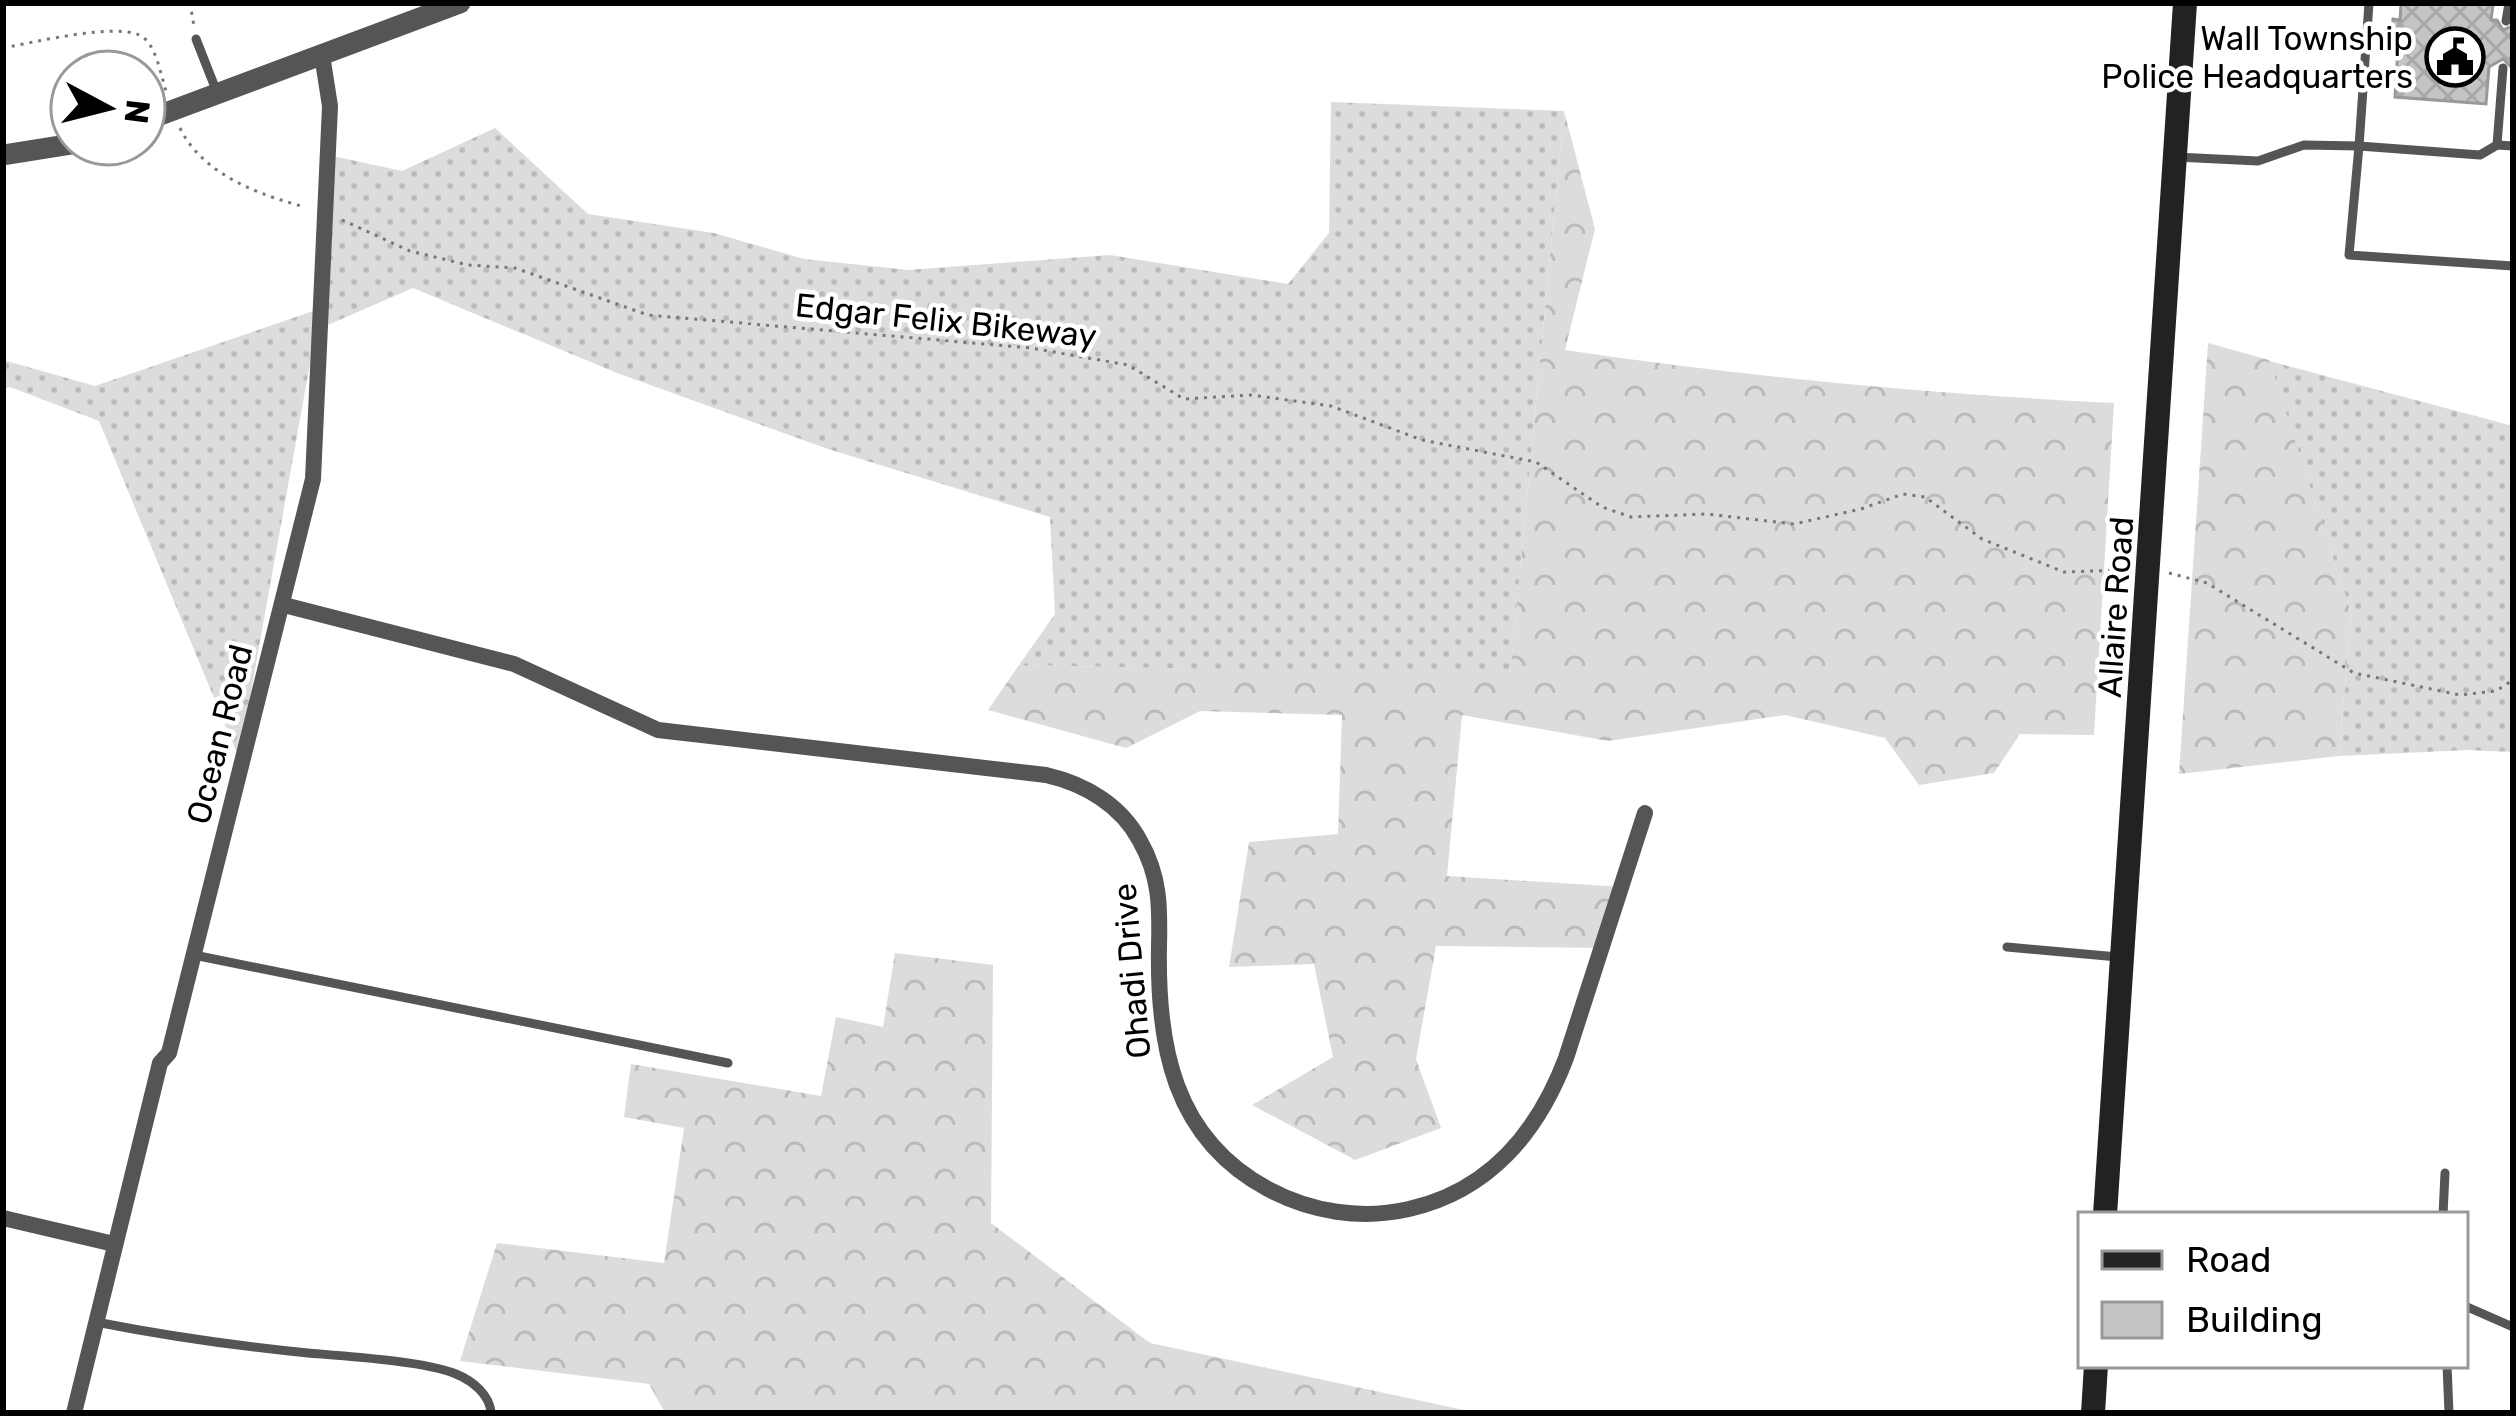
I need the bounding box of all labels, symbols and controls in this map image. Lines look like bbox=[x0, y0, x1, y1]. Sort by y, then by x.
place label: Wall Township Police Headquarters bbox=[2101, 19, 2413, 96]
public building icon: Wall Township Police Headquarters bbox=[2424, 26, 2486, 88]
north arrow bbox=[48, 48, 168, 168]
text: N bbox=[116, 97, 158, 126]
street label: Edgar Felix Bikeway bbox=[793, 285, 1099, 356]
street label: Allaire Road bbox=[2090, 515, 2141, 699]
street label: Ocean Road bbox=[178, 640, 261, 828]
street label: Ohadi Drive bbox=[1104, 882, 1159, 1060]
legend bbox=[2078, 1212, 2468, 1368]
text: Road bbox=[2186, 1238, 2271, 1281]
text: Building bbox=[2186, 1298, 2323, 1341]

